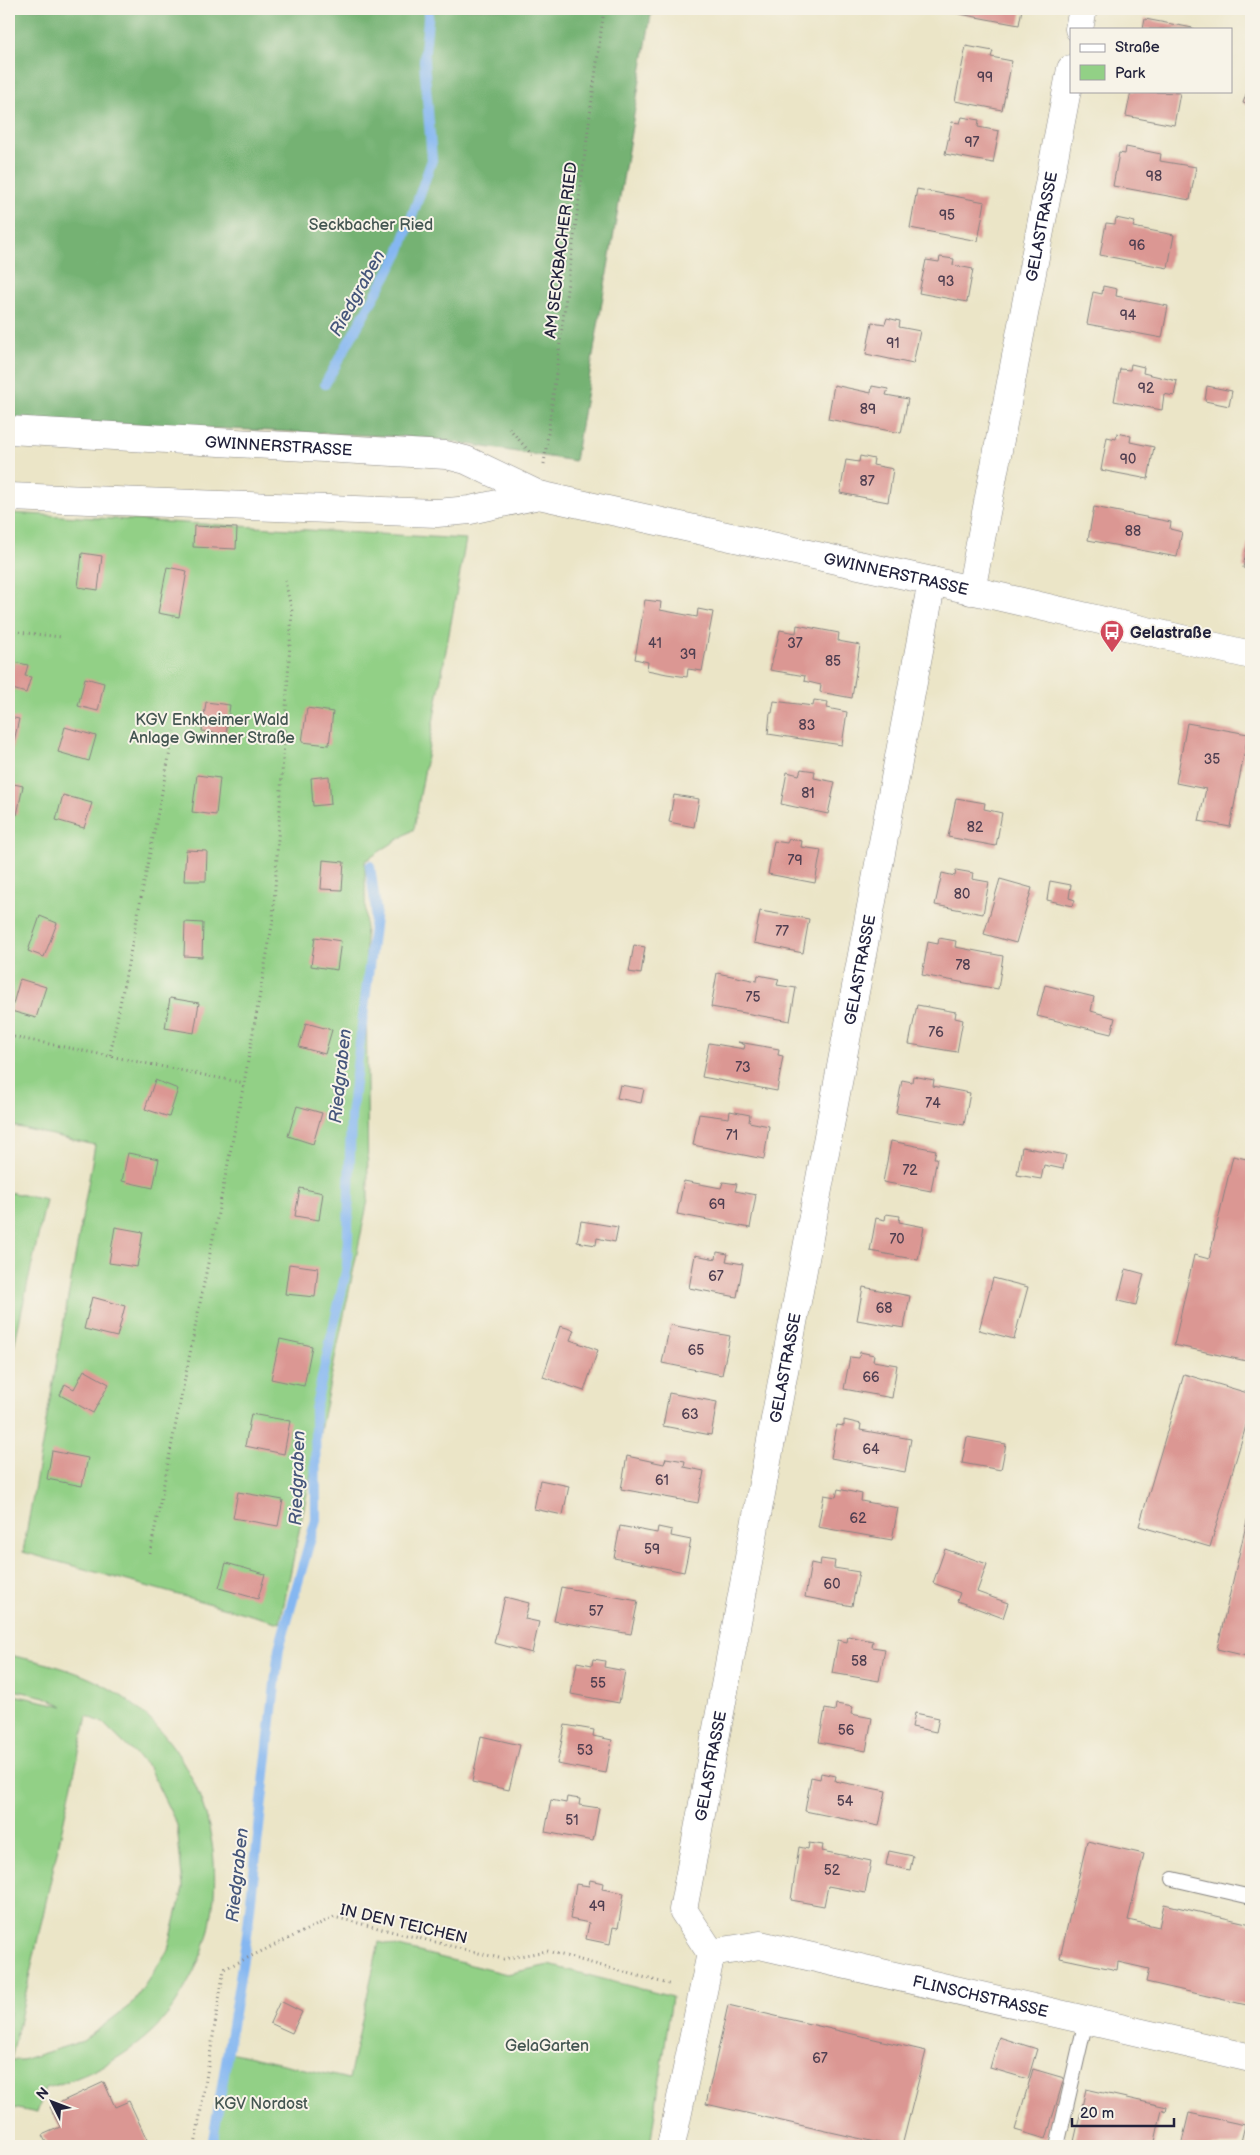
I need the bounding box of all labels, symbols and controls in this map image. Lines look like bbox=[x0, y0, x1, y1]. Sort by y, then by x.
legend bbox=[1070, 28, 1232, 92]
text: Straße bbox=[1115, 38, 1160, 57]
text: Park bbox=[1115, 64, 1146, 83]
house number: 99 bbox=[977, 69, 993, 86]
house number: 97 bbox=[965, 134, 980, 151]
street label: AM SECKBACHER RIED bbox=[541, 161, 582, 339]
house number: 98 bbox=[1146, 168, 1162, 185]
street label: GELASTRASSE bbox=[1022, 170, 1062, 284]
house number: 95 bbox=[939, 207, 955, 224]
park label: Seckbacher Ried bbox=[309, 216, 433, 235]
house number: 96 bbox=[1129, 237, 1146, 254]
water label: Riedgraben bbox=[325, 247, 390, 340]
house number: 93 bbox=[938, 273, 954, 290]
house number: 94 bbox=[1120, 307, 1137, 324]
house number: 91 bbox=[886, 335, 900, 352]
house number: 92 bbox=[1138, 380, 1155, 397]
house number: 89 bbox=[860, 401, 876, 418]
street label: GWINNERSTRASSE bbox=[204, 433, 353, 461]
house number: 90 bbox=[1120, 451, 1136, 468]
house number: 87 bbox=[859, 473, 875, 490]
house number: 88 bbox=[1125, 523, 1141, 540]
street label: GWINNERSTRASSE bbox=[822, 550, 970, 600]
bus stop icon: Gelastraße bbox=[1099, 619, 1125, 653]
place label: Gelastraße bbox=[1130, 624, 1211, 643]
house number: 41 bbox=[648, 635, 662, 652]
house number: 37 bbox=[787, 635, 803, 652]
house number: 39 bbox=[680, 646, 696, 663]
house number: 85 bbox=[825, 653, 841, 670]
park label: KGV Enkheimer Wald Anlage Gwinner Straße bbox=[129, 711, 295, 748]
house number: 83 bbox=[799, 717, 815, 734]
house number: 35 bbox=[1204, 751, 1220, 768]
house number: 81 bbox=[801, 785, 815, 802]
house number: 82 bbox=[967, 819, 984, 836]
house number: 79 bbox=[788, 852, 802, 869]
house number: 80 bbox=[954, 886, 970, 903]
street label: GELASTRASSE bbox=[841, 913, 880, 1027]
house number: 77 bbox=[775, 923, 789, 940]
house number: 78 bbox=[955, 957, 971, 974]
house number: 75 bbox=[746, 989, 760, 1006]
house number: 76 bbox=[928, 1024, 944, 1041]
water label: Riedgraben bbox=[325, 1028, 356, 1124]
house number: 73 bbox=[735, 1059, 751, 1076]
house number: 74 bbox=[925, 1095, 941, 1112]
house number: 71 bbox=[726, 1127, 738, 1144]
house number: 72 bbox=[902, 1162, 918, 1179]
house number: 69 bbox=[709, 1196, 725, 1213]
house number: 70 bbox=[889, 1231, 905, 1248]
house number: 67 bbox=[708, 1268, 724, 1285]
house number: 68 bbox=[876, 1300, 892, 1317]
street label: GELASTRASSE bbox=[766, 1311, 806, 1425]
house number: 65 bbox=[688, 1342, 704, 1359]
house number: 66 bbox=[862, 1369, 880, 1386]
house number: 63 bbox=[681, 1406, 699, 1423]
water label: Riedgraben bbox=[285, 1430, 310, 1526]
house number: 64 bbox=[862, 1441, 880, 1458]
house number: 61 bbox=[655, 1472, 669, 1489]
house number: 62 bbox=[850, 1510, 867, 1527]
house number: 59 bbox=[644, 1541, 660, 1558]
house number: 60 bbox=[824, 1576, 840, 1593]
house number: 57 bbox=[589, 1603, 604, 1620]
house number: 58 bbox=[851, 1653, 867, 1670]
house number: 55 bbox=[590, 1675, 606, 1692]
street label: GELASTRASSE bbox=[692, 1710, 731, 1823]
house number: 56 bbox=[838, 1722, 855, 1739]
house number: 53 bbox=[577, 1742, 593, 1759]
house number: 54 bbox=[837, 1793, 854, 1810]
house number: 51 bbox=[565, 1812, 579, 1829]
water label: Riedgraben bbox=[222, 1827, 253, 1923]
house number: 52 bbox=[824, 1862, 841, 1879]
house number: 49 bbox=[589, 1898, 605, 1915]
street label: IN DEN TEICHEN bbox=[338, 1901, 469, 1948]
street label: FLINSCHSTRASSE bbox=[911, 1972, 1050, 2022]
park label: GelaGarten bbox=[505, 2037, 589, 2056]
house number: 67 bbox=[812, 2050, 828, 2067]
north arrow bbox=[28, 2078, 78, 2128]
text: N bbox=[33, 2084, 53, 2103]
park label: KGV Nordost bbox=[214, 2095, 308, 2114]
scale bar bbox=[1072, 2095, 1175, 2127]
text: 20 m bbox=[1080, 2104, 1114, 2123]

